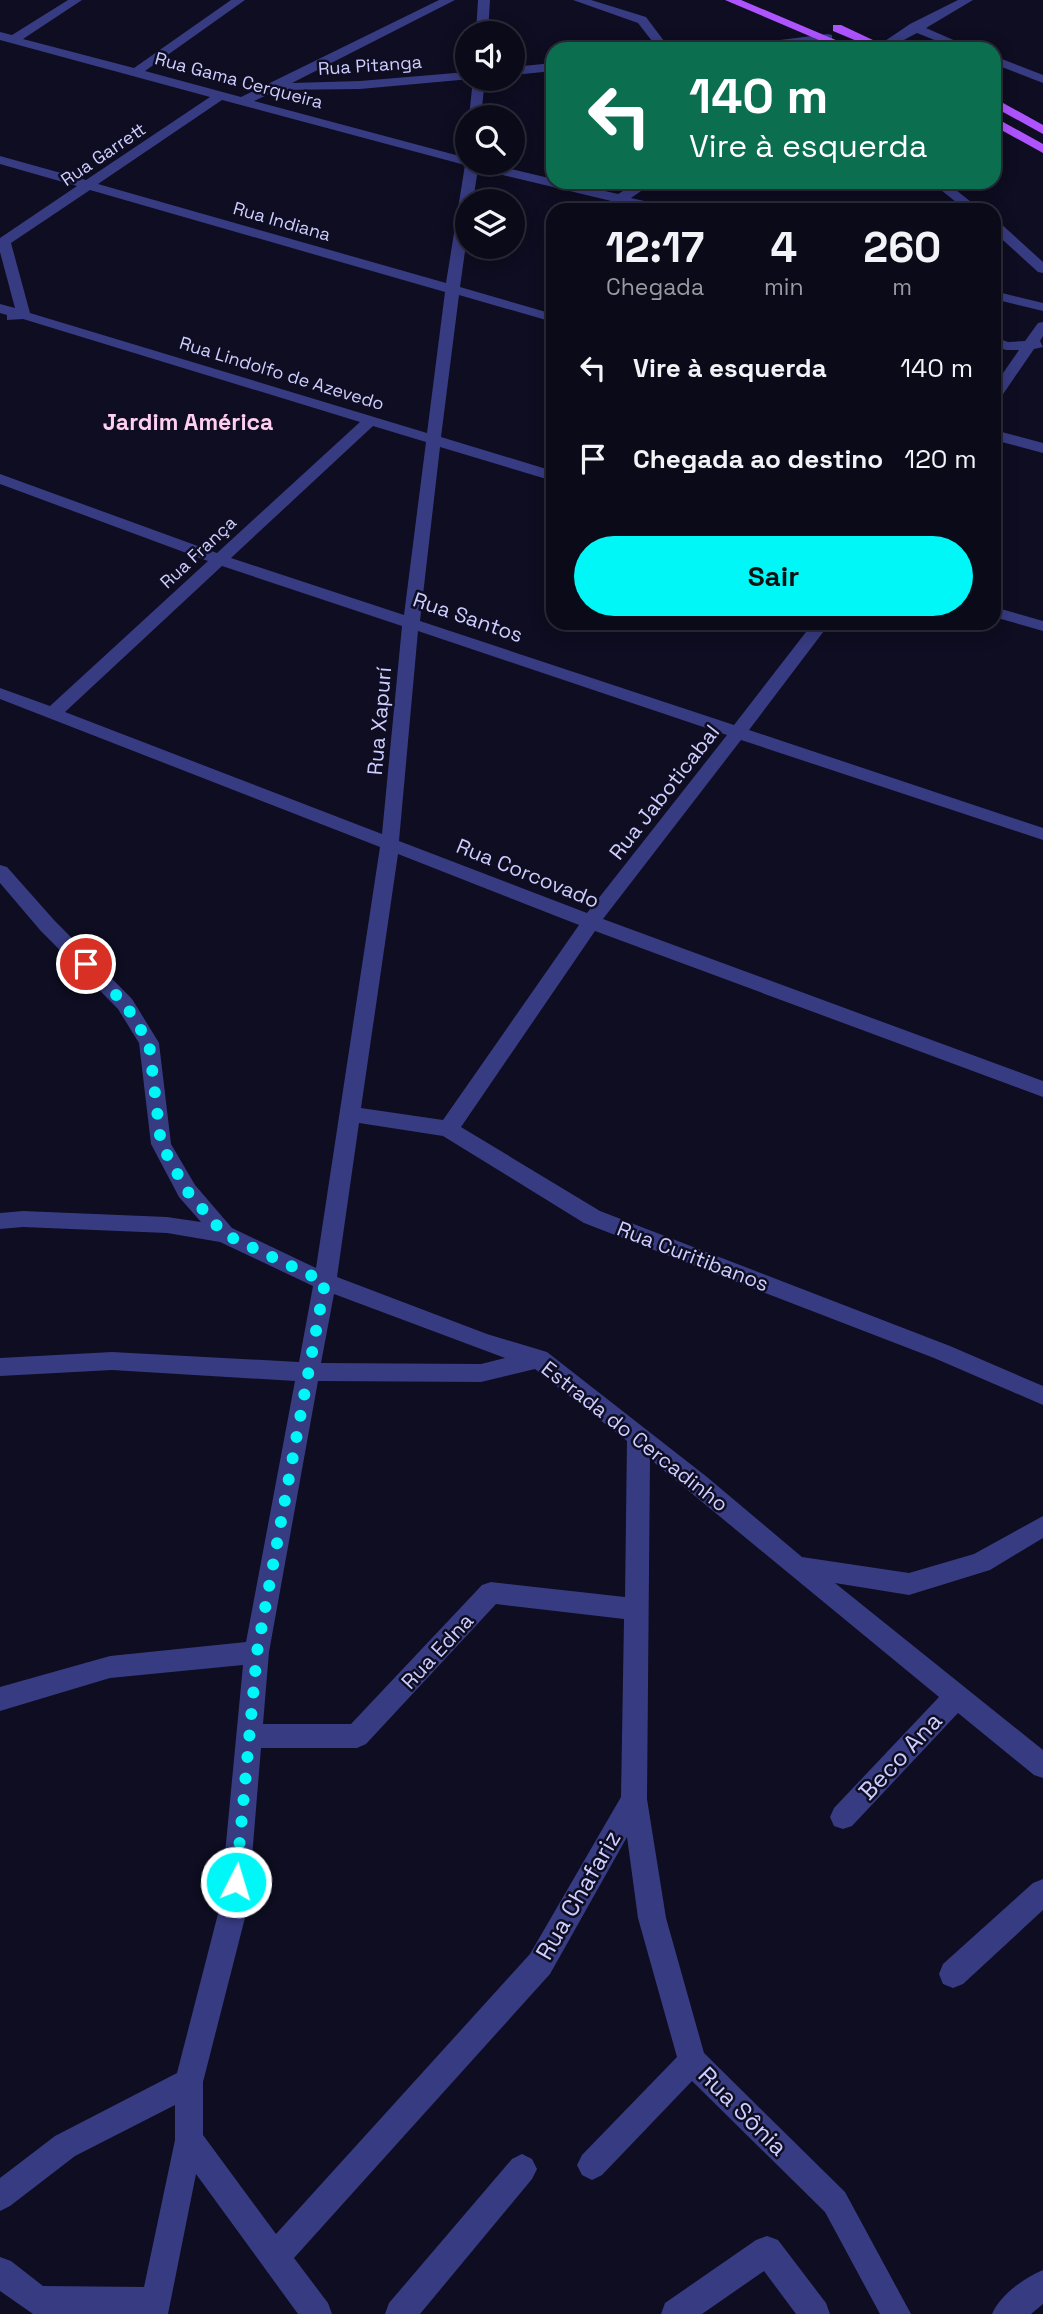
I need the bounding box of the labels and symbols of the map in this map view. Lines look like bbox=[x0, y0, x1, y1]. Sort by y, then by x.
street label: Rua Gama Cerqueira bbox=[152, 46, 326, 114]
street label: Rua Pitanga bbox=[317, 50, 423, 80]
street label: Rua Garrett bbox=[56, 117, 150, 191]
street label: Rua Indiana bbox=[231, 196, 333, 246]
street label: Rua Lindolfo de Azevedo bbox=[177, 331, 387, 415]
district label: Jardim América bbox=[103, 407, 273, 437]
street label: Rua França bbox=[155, 511, 241, 593]
street label: Rua Santos bbox=[410, 586, 526, 648]
street label: Rua Xapurí bbox=[361, 665, 397, 776]
street label: Rua Jaboticabal bbox=[603, 719, 725, 865]
street label: Rua Corcovado bbox=[452, 832, 604, 914]
pin bbox=[56, 934, 116, 994]
street label: Rua Curitibanos bbox=[613, 1215, 773, 1297]
street label: Estrada do Cercadinho bbox=[536, 1355, 734, 1517]
street label: Rua Edna bbox=[395, 1607, 479, 1695]
street label: Beco Ana bbox=[852, 1706, 949, 1806]
street label: Rua Chafariz bbox=[528, 1825, 628, 1965]
position arrow bbox=[199, 1845, 273, 1919]
street label: Rua Sônia bbox=[692, 2060, 794, 2162]

